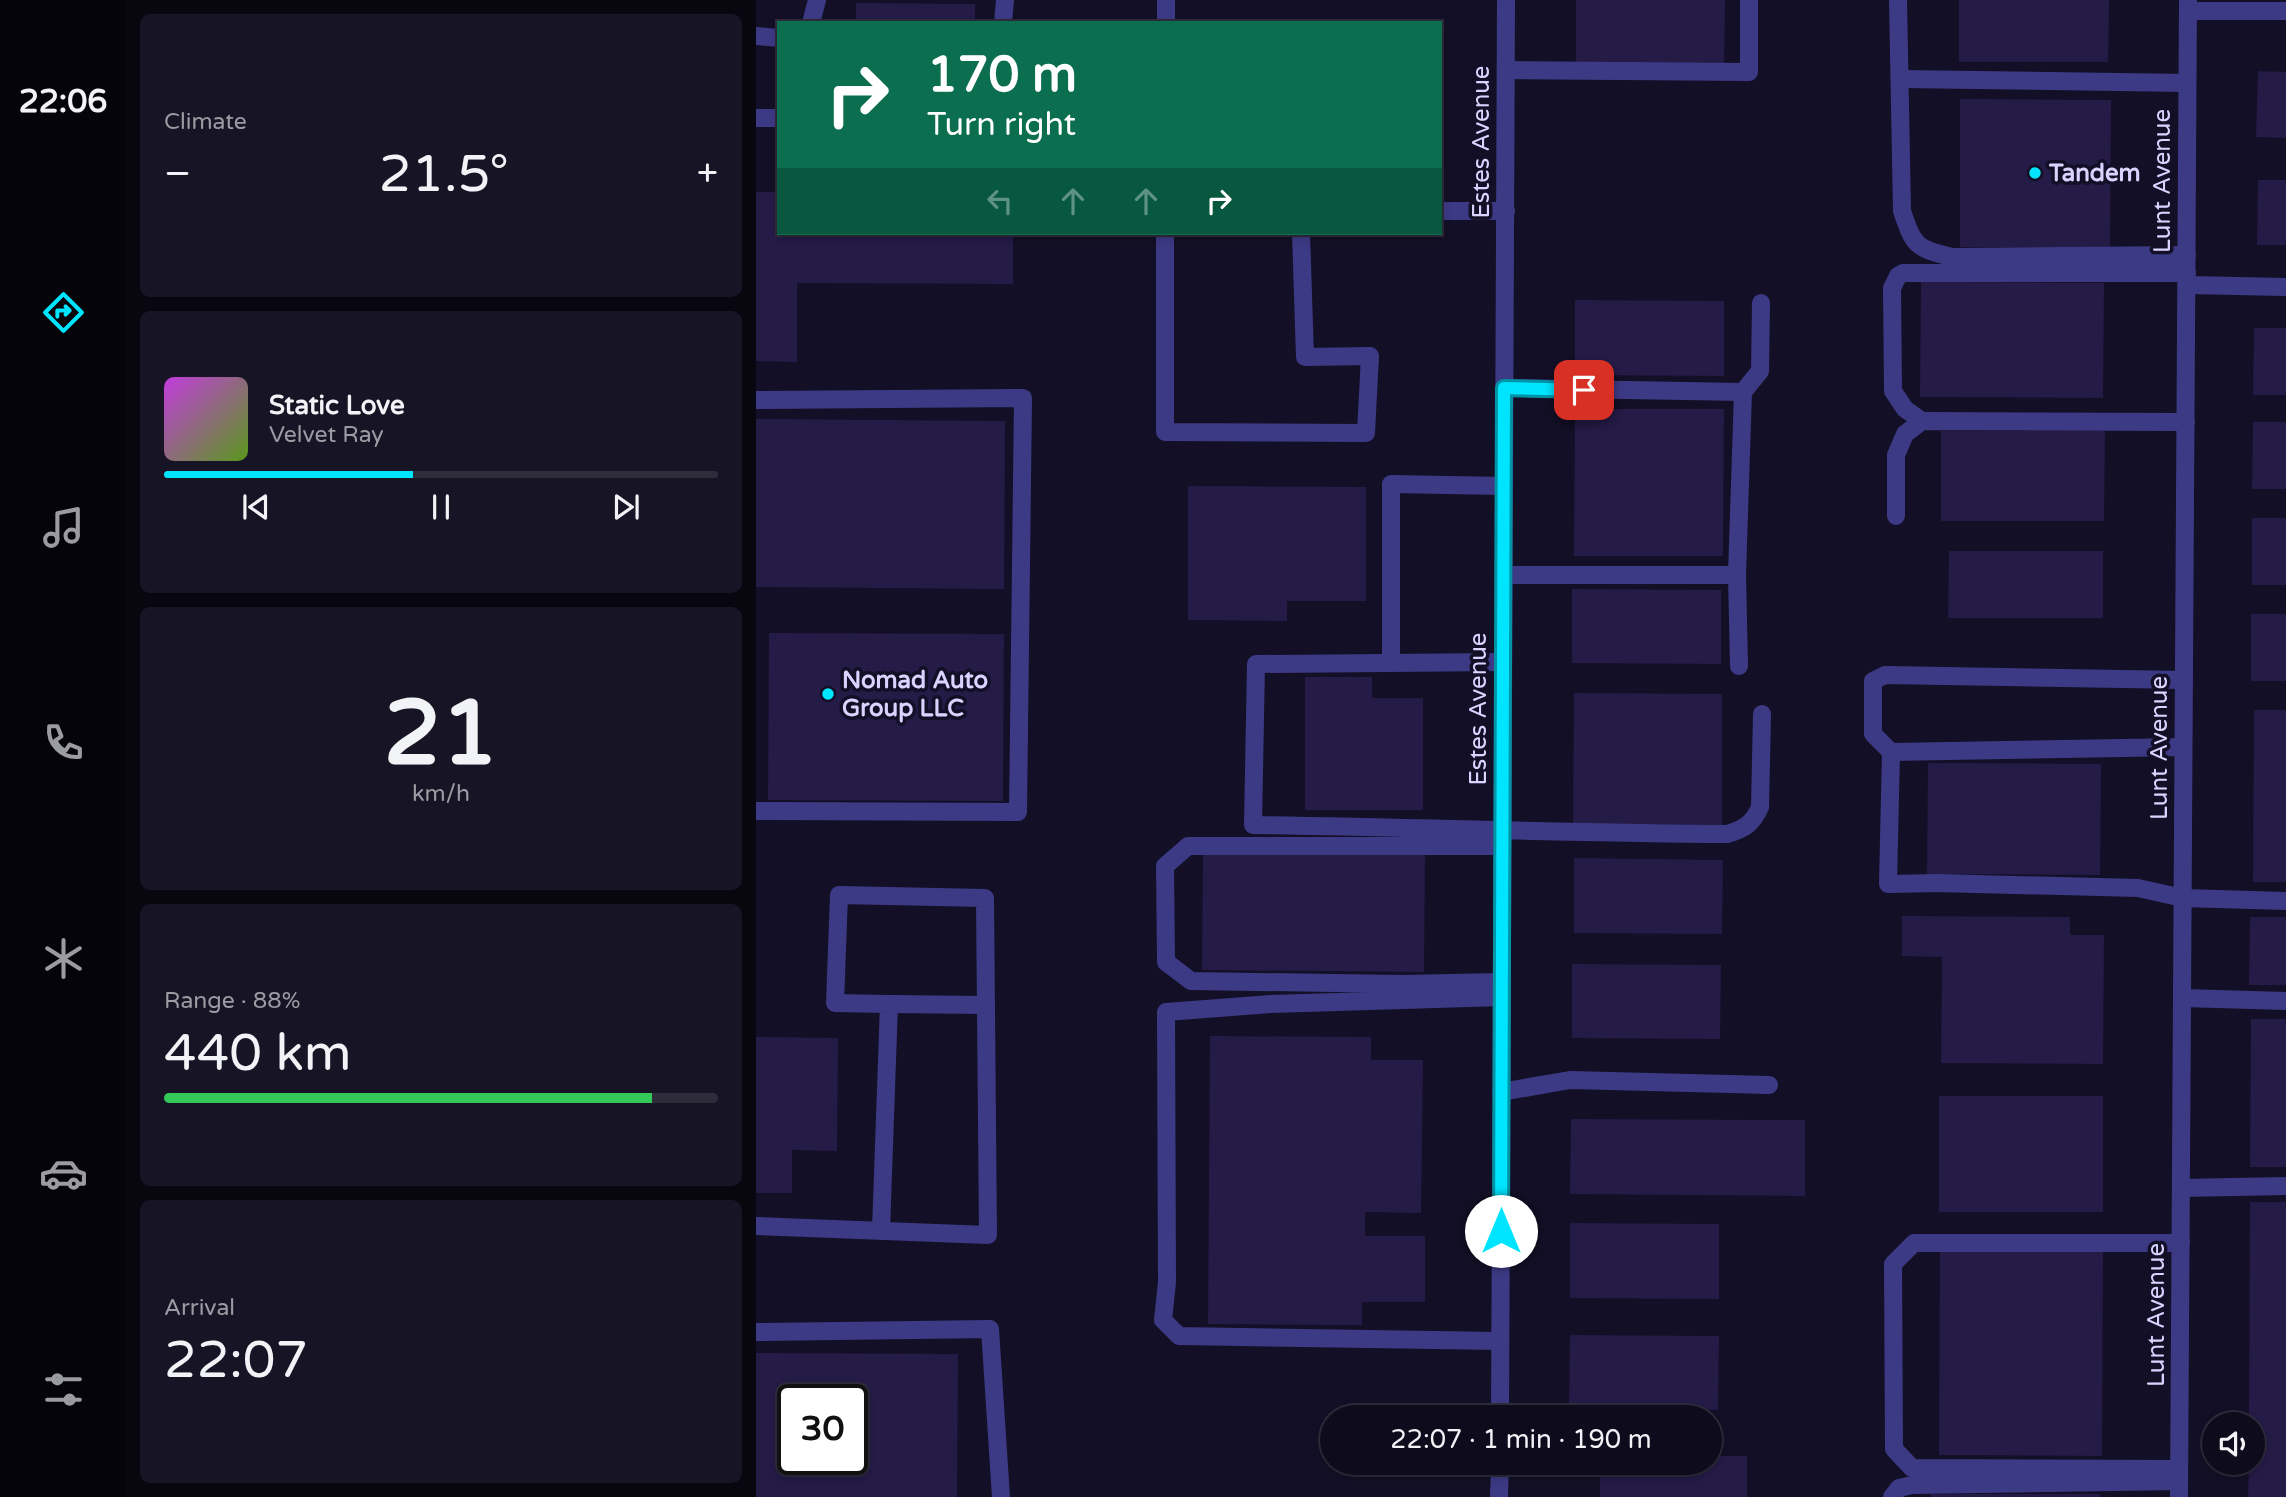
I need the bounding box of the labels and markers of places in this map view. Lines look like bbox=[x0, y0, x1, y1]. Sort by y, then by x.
place label: Tandem bbox=[2048, 159, 2141, 188]
marker: Tandem bbox=[2027, 165, 2043, 181]
pin bbox=[1554, 360, 1614, 420]
place label: Nomad Auto Group LLC bbox=[842, 666, 988, 723]
marker: Nomad Auto Group LLC bbox=[820, 686, 836, 702]

